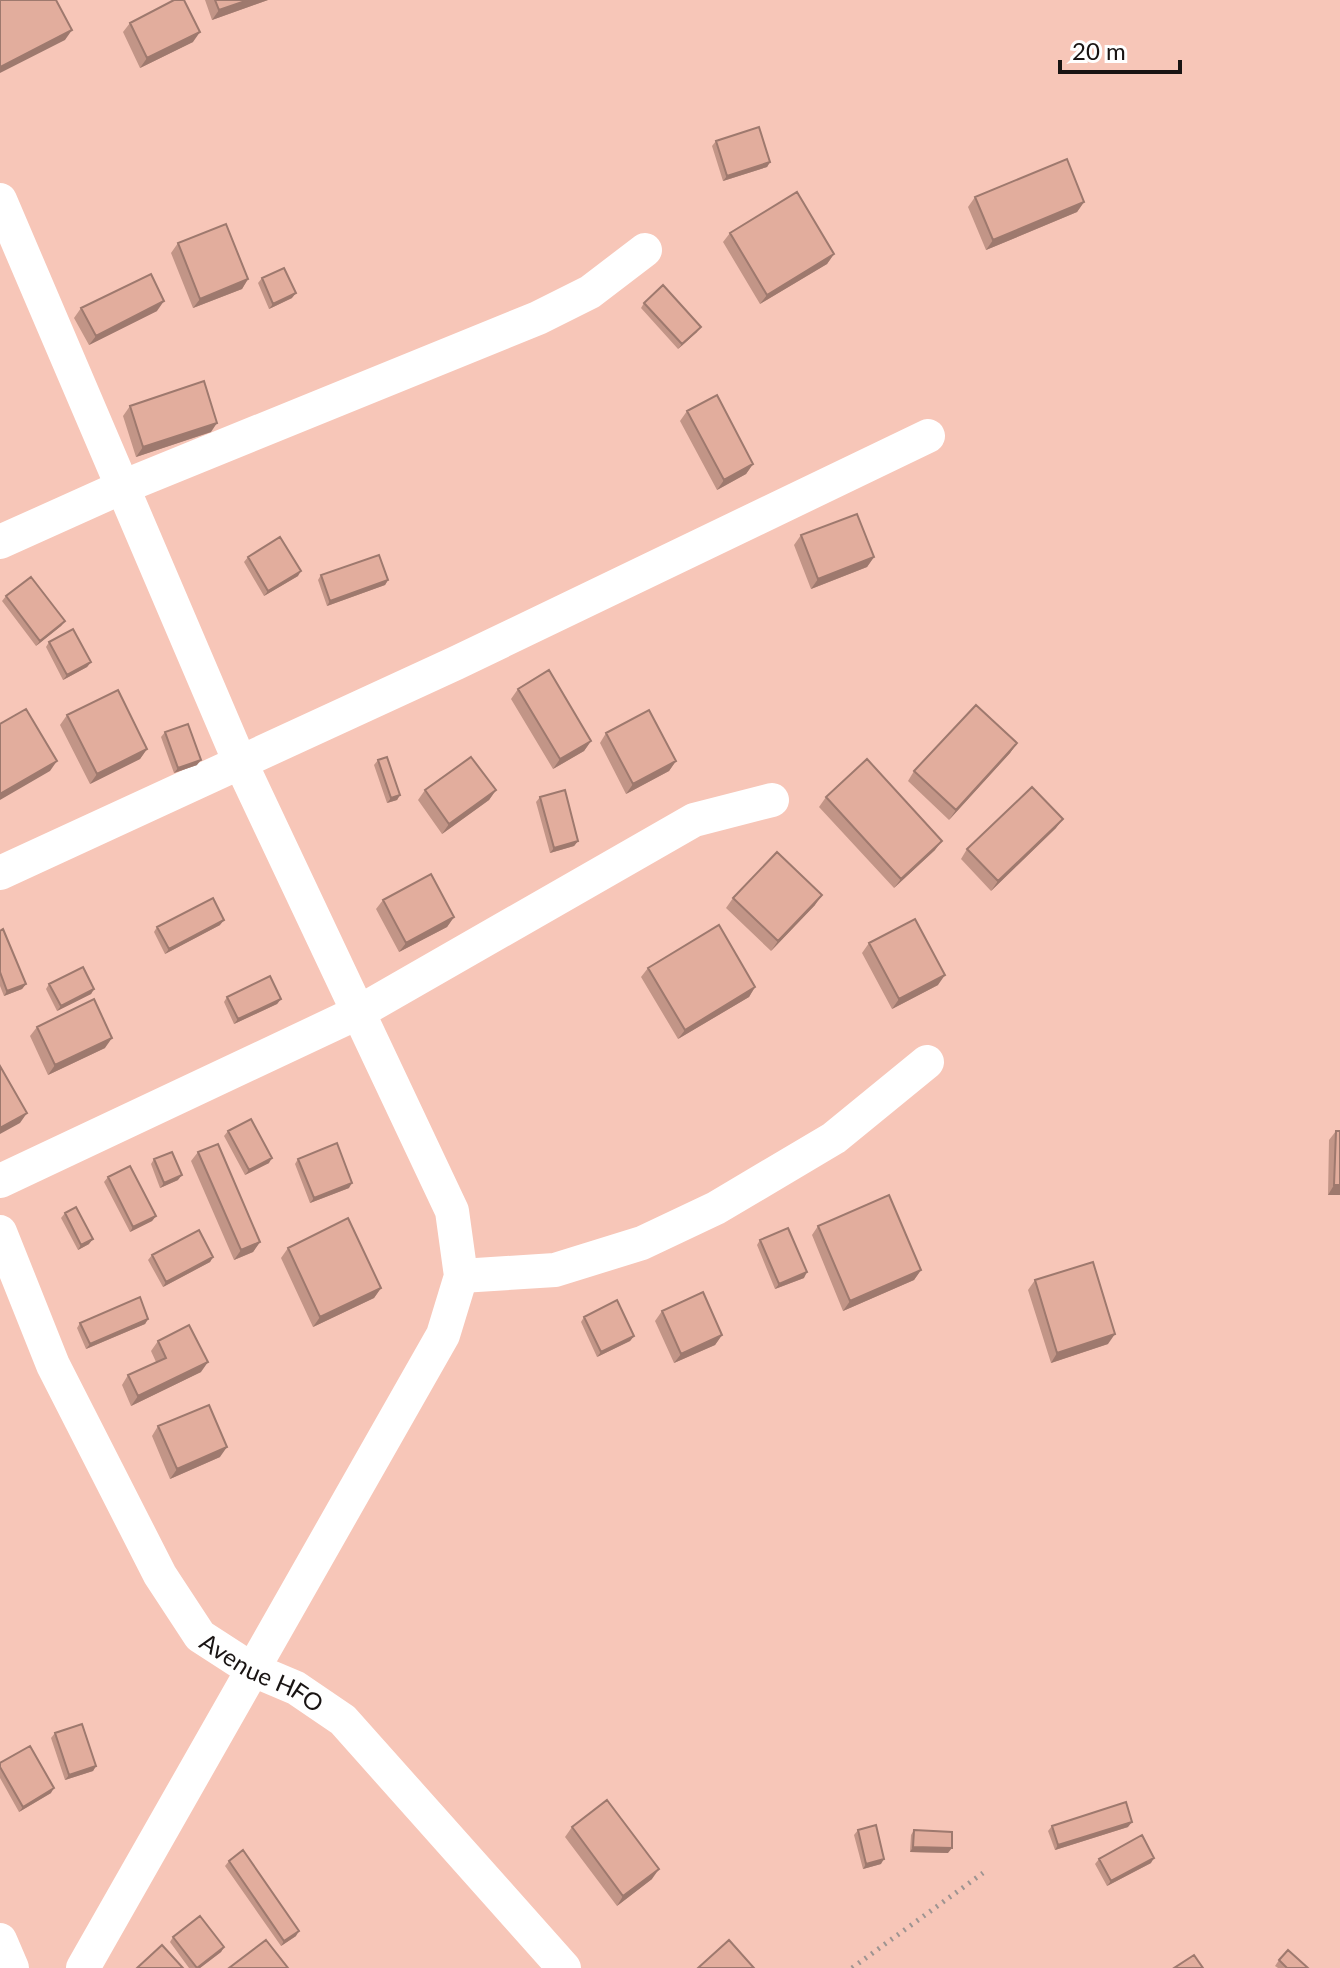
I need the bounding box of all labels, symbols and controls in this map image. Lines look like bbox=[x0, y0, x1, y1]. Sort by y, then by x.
scale bar bbox=[1060, 24, 1180, 74]
text: 20 m bbox=[1072, 36, 1126, 65]
street label: Avenue HFO bbox=[195, 1626, 330, 1717]

